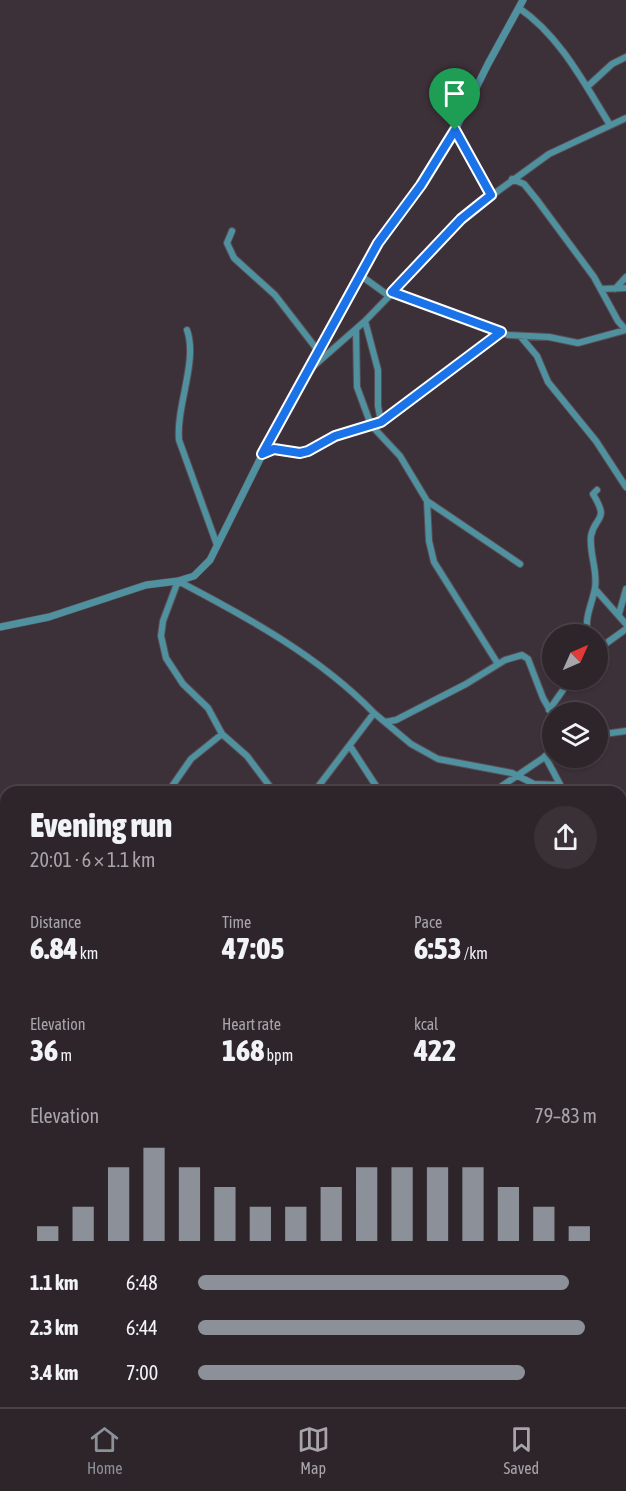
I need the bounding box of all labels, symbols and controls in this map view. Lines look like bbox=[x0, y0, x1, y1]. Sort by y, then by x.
pin bbox=[429, 68, 480, 130]
icon: arrive bbox=[438, 77, 471, 110]
north arrow bbox=[542, 624, 608, 690]
map controls bbox=[542, 624, 608, 768]
button: layers bbox=[542, 702, 608, 768]
text: Evening run bbox=[30, 806, 172, 844]
button: share bbox=[534, 806, 597, 869]
text: 20:01 · 6 × 1.1 km bbox=[30, 848, 155, 871]
text: Distance bbox=[30, 913, 81, 931]
text: Time bbox=[222, 913, 251, 931]
text: Pace bbox=[414, 913, 442, 931]
text: 6.84 bbox=[30, 931, 78, 965]
text: 47:05 bbox=[222, 931, 284, 965]
text: 6:53 bbox=[414, 931, 462, 965]
text: km bbox=[78, 944, 98, 962]
text: /km bbox=[462, 944, 488, 962]
text: Elevation bbox=[30, 1015, 85, 1033]
text: Heart rate bbox=[222, 1015, 281, 1033]
text: kcal bbox=[414, 1015, 438, 1033]
text: 36 bbox=[30, 1033, 58, 1067]
text: 168 bbox=[222, 1033, 264, 1067]
text: 422 bbox=[414, 1033, 456, 1067]
text: m bbox=[58, 1046, 72, 1064]
text: bpm bbox=[264, 1046, 293, 1064]
text: Elevation bbox=[30, 1104, 99, 1127]
text: 79–83 m bbox=[534, 1104, 597, 1127]
text: 1.1 km bbox=[30, 1271, 78, 1294]
text: 6:48 bbox=[126, 1271, 158, 1294]
text: 2.3 km bbox=[30, 1316, 78, 1339]
text: 6:44 bbox=[126, 1316, 158, 1339]
text: 3.4 km bbox=[30, 1361, 78, 1384]
text: 7:00 bbox=[126, 1361, 158, 1384]
tab: Home bbox=[87, 1423, 123, 1477]
tab: Map bbox=[297, 1423, 330, 1477]
tab: Saved bbox=[504, 1423, 539, 1477]

